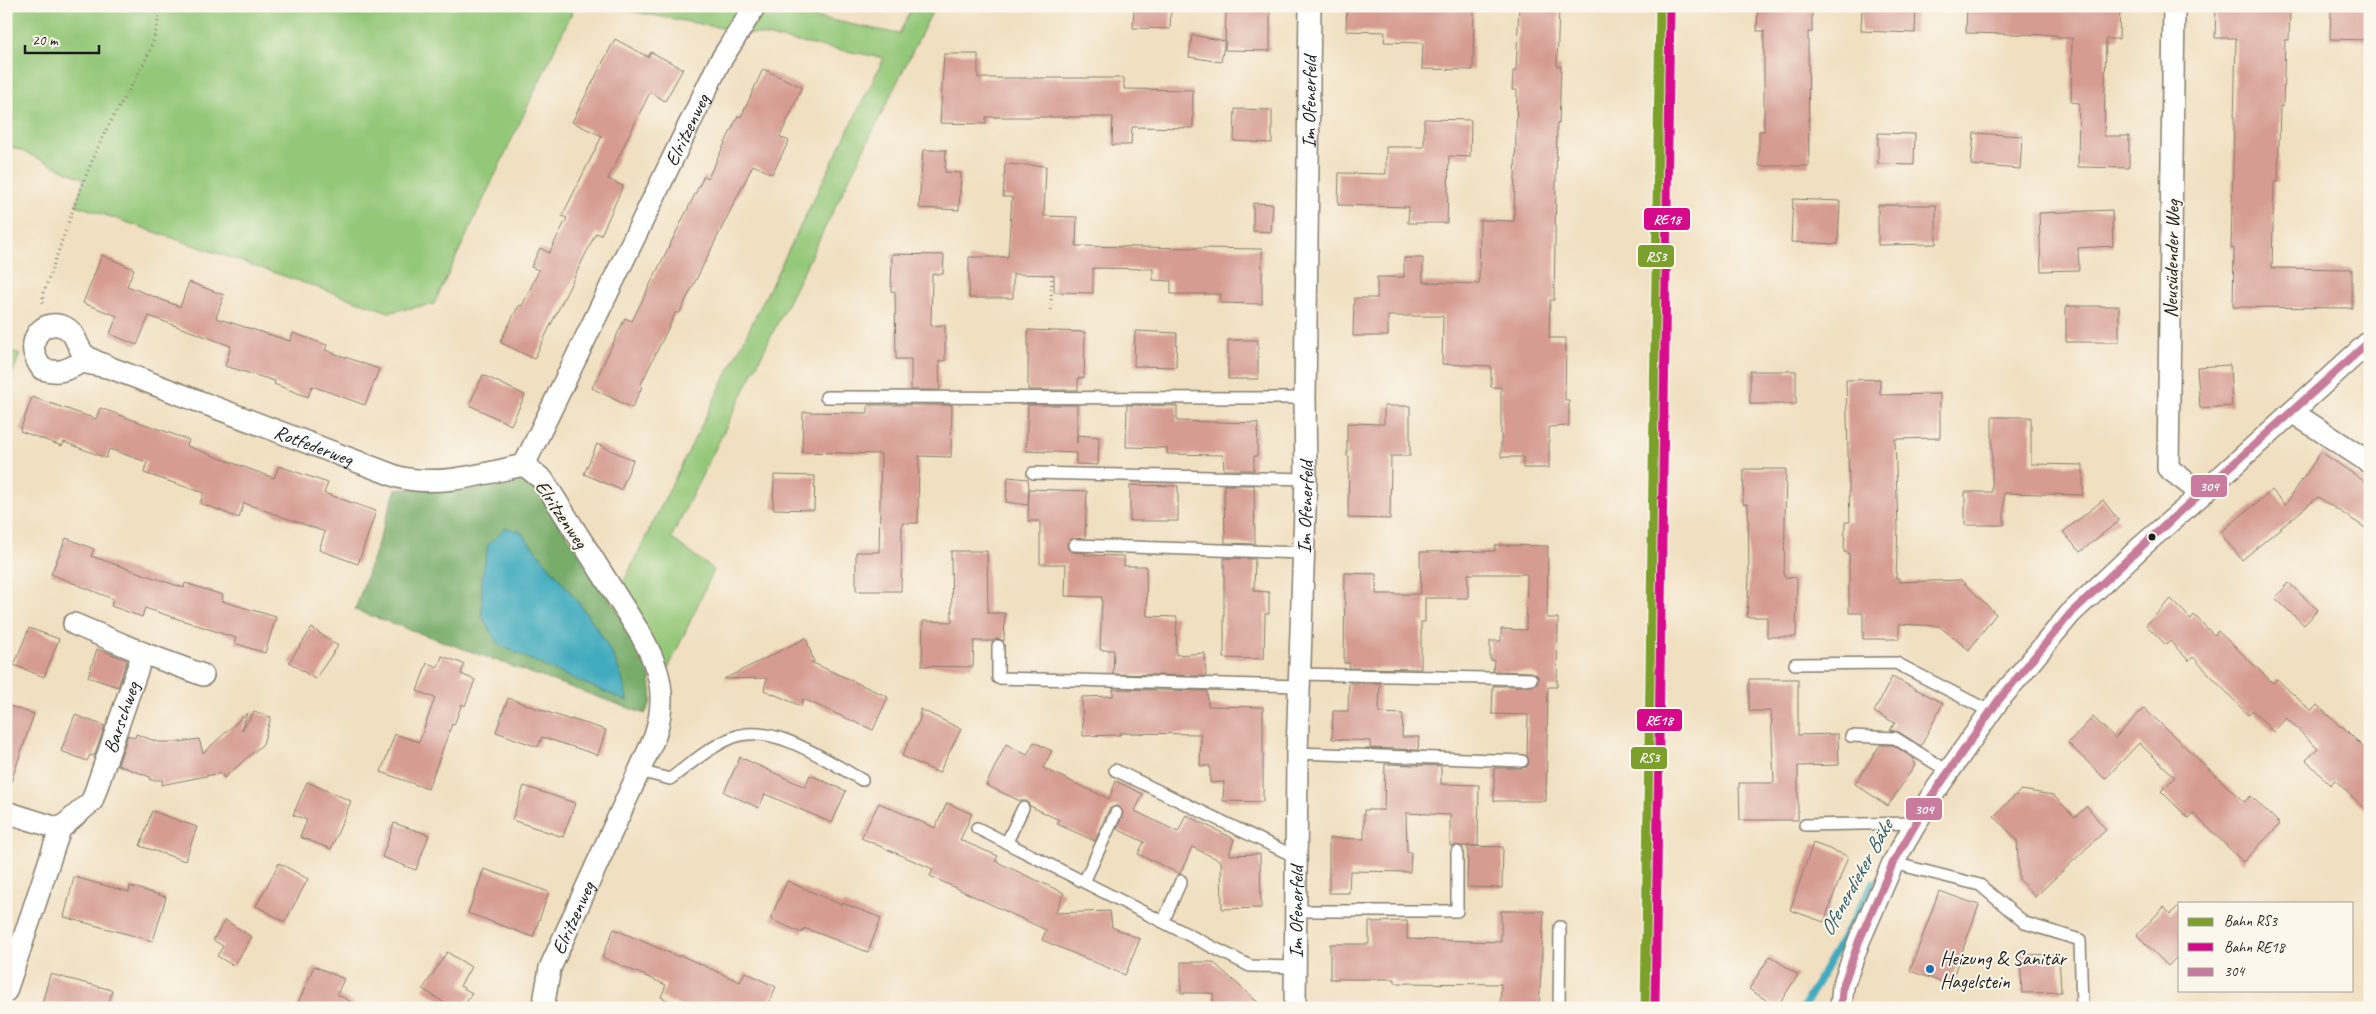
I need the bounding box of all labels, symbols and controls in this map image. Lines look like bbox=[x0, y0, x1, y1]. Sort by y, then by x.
scale bar bbox=[25, 22, 99, 54]
text: 20 m bbox=[32, 31, 59, 50]
street label: Im Ofenerfeld bbox=[1296, 53, 1322, 149]
street label: Elritzenweg bbox=[659, 89, 716, 170]
street label: Neusüdender Weg bbox=[2158, 198, 2185, 318]
line badge: RE18 bbox=[1643, 207, 1691, 231]
text: RE18 bbox=[1653, 211, 1682, 228]
line badge: RS3 bbox=[1637, 244, 1675, 268]
text: RS3 bbox=[1646, 248, 1668, 265]
street label: Rotfederweg bbox=[271, 419, 358, 472]
street label: Im Ofenerfeld bbox=[1292, 458, 1319, 554]
line badge: 304 bbox=[2190, 474, 2228, 498]
street label: Elritzenweg bbox=[530, 475, 594, 554]
text: 304 bbox=[2200, 478, 2220, 495]
unlabelled marker bbox=[2147, 532, 2157, 542]
street label: Barschweg bbox=[97, 677, 146, 757]
line badge: RE18 bbox=[1636, 708, 1683, 732]
text: RE18 bbox=[1645, 712, 1674, 729]
line badge: RS3 bbox=[1630, 746, 1668, 770]
text: RS3 bbox=[1639, 749, 1661, 766]
line badge: 304 bbox=[1905, 797, 1943, 821]
text: 304 bbox=[1915, 801, 1935, 818]
water label: Ofenerdieker Bäke bbox=[1813, 813, 1900, 941]
street label: Im Ofenerfeld bbox=[1283, 862, 1309, 958]
street label: Elritzenweg bbox=[546, 877, 601, 958]
legend bbox=[2178, 902, 2354, 992]
text: Bahn RS3 bbox=[2224, 912, 2278, 931]
text: Bahn RE18 bbox=[2224, 938, 2286, 957]
place label: Heizung & Sanitär Hagelstein bbox=[1940, 946, 2068, 994]
text: 304 bbox=[2224, 962, 2246, 981]
marker: Heizung & Sanitär Hagelstein bbox=[1924, 963, 1936, 975]

